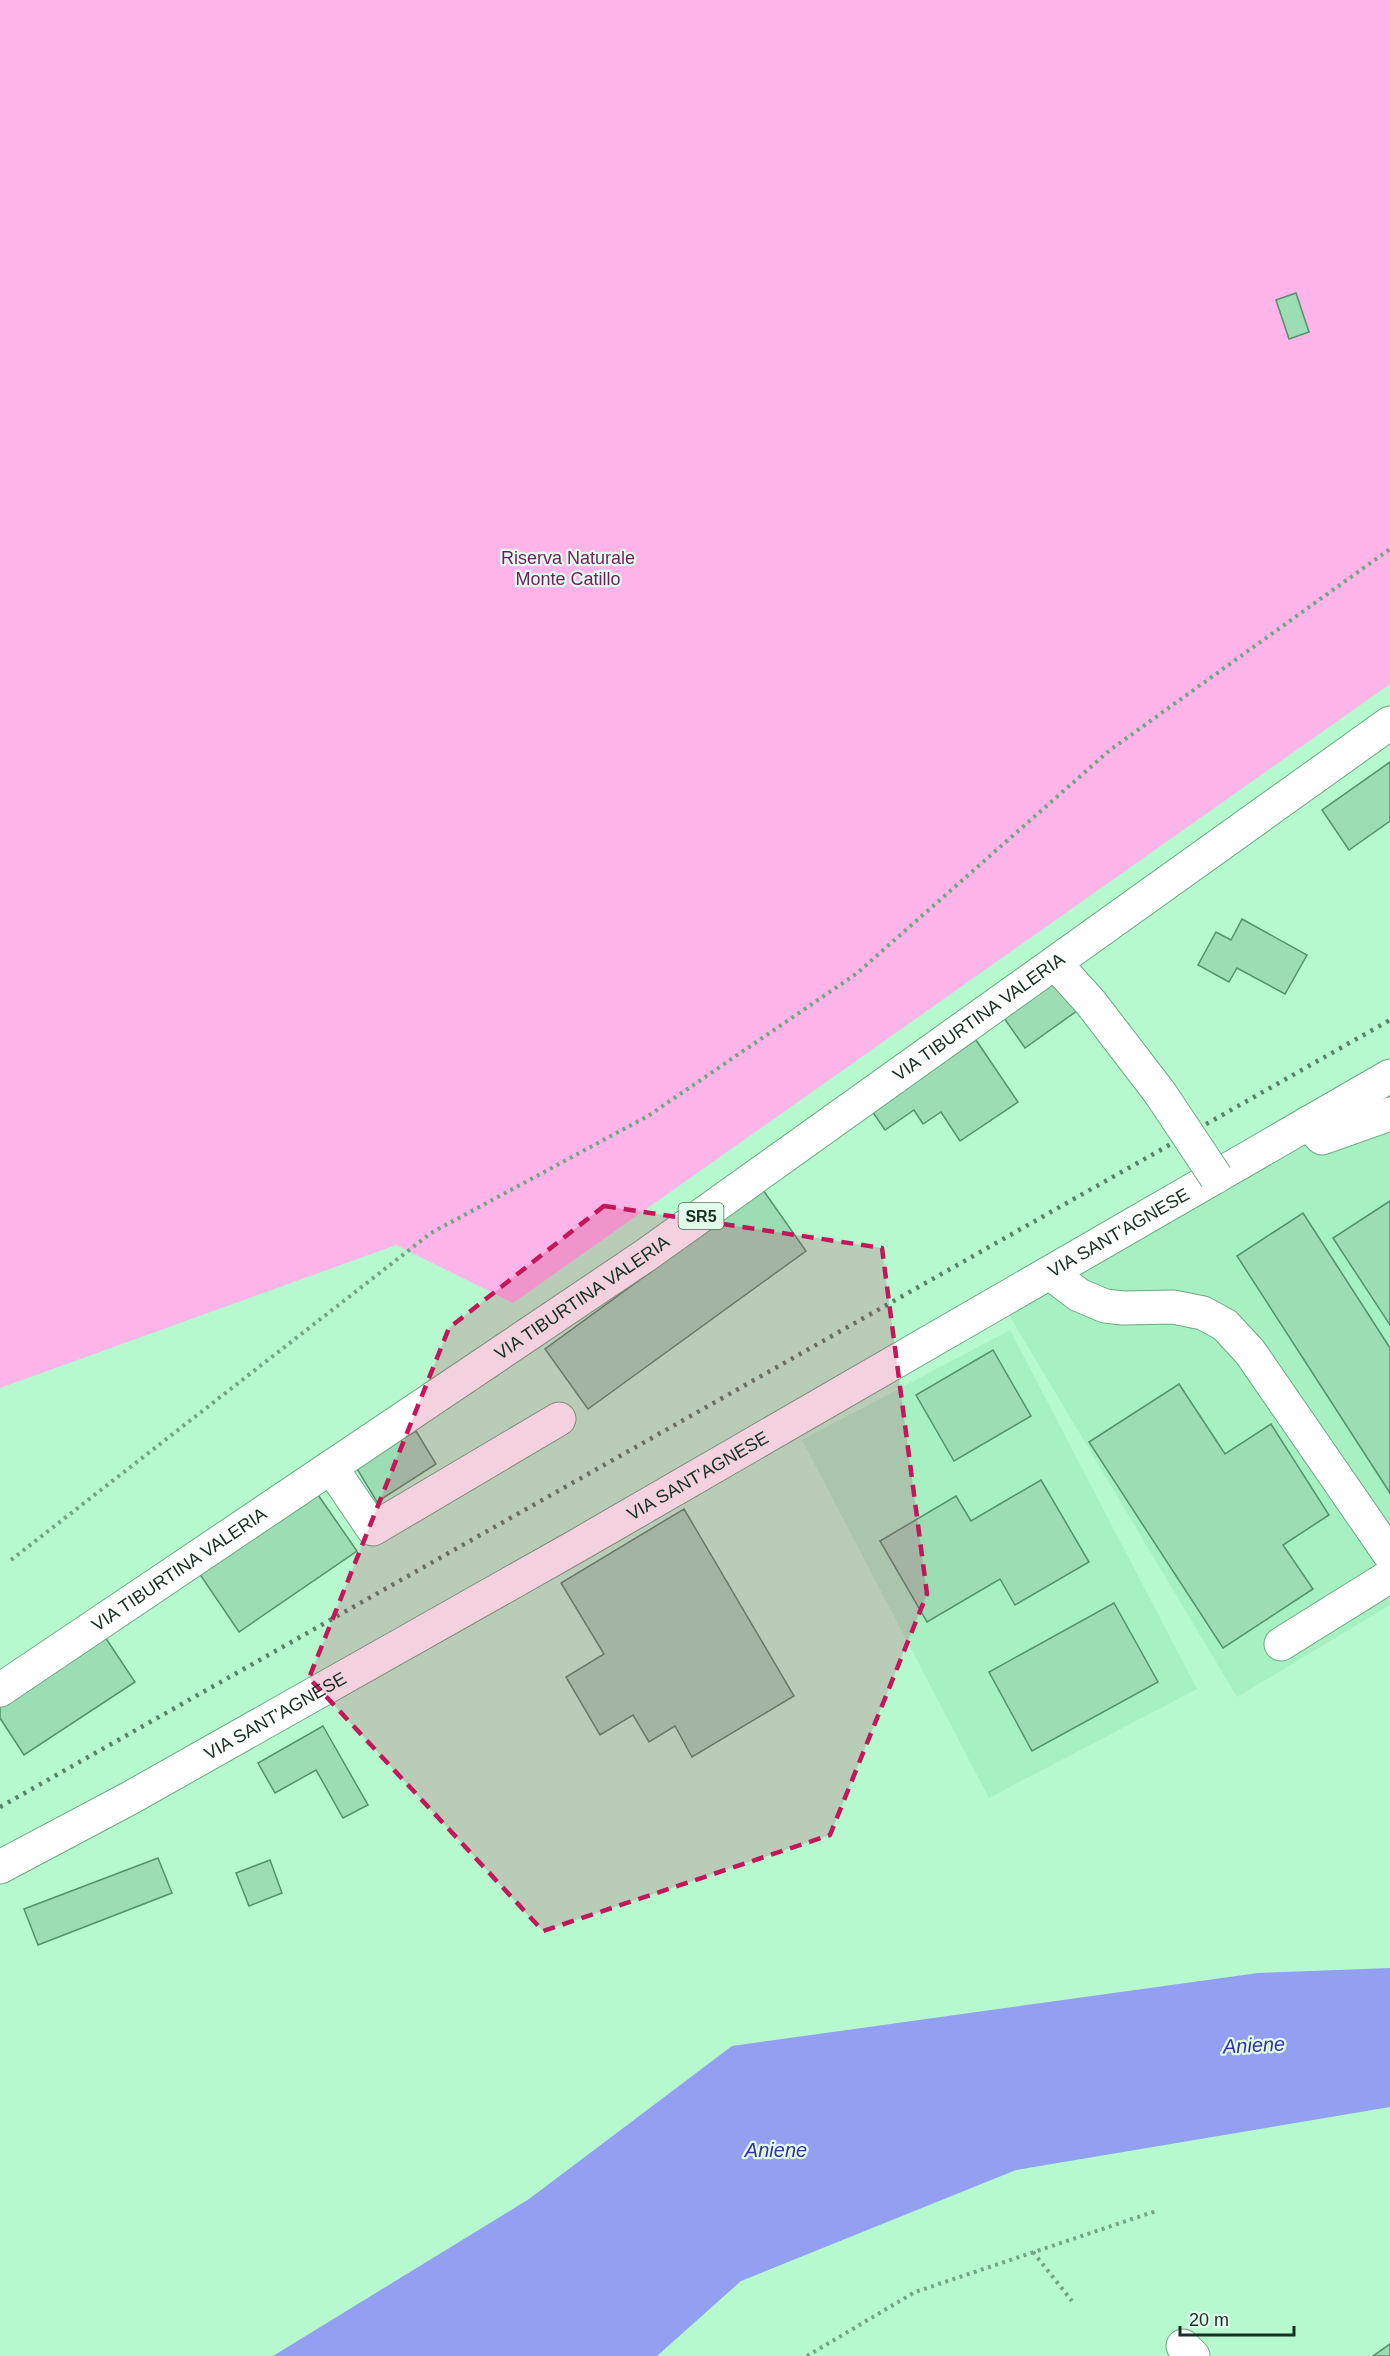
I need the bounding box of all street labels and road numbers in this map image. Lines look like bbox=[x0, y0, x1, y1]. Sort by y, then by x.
street label: VIA TIBURTINA VALERIA bbox=[889, 949, 1069, 1085]
street label: VIA SANT'AGNESE bbox=[1045, 1184, 1193, 1281]
road number: SR5 bbox=[678, 1203, 724, 1229]
street label: VIA TIBURTINA VALERIA bbox=[491, 1232, 673, 1364]
street label: VIA SANT'AGNESE bbox=[624, 1427, 772, 1524]
street label: VIA TIBURTINA VALERIA bbox=[88, 1503, 270, 1635]
street label: VIA SANT'AGNESE bbox=[201, 1668, 350, 1764]

